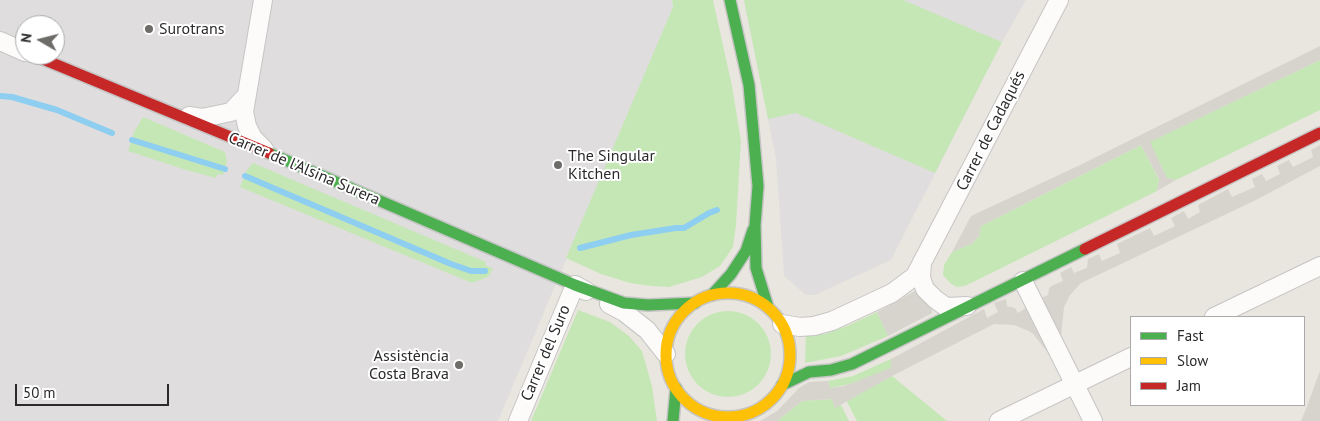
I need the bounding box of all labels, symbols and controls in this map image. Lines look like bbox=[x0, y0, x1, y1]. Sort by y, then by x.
north arrow bbox=[15, 15, 65, 65]
place label: Surotrans bbox=[159, 19, 224, 39]
marker: Surotrans bbox=[143, 23, 155, 35]
text: N bbox=[17, 32, 36, 44]
street label: Carrer de Cadaqués bbox=[952, 68, 1030, 194]
street label: Carrer de l'Alsina Surera bbox=[225, 128, 383, 210]
place label: The Singular Kitchen bbox=[568, 146, 655, 184]
marker: The Singular Kitchen bbox=[552, 159, 564, 171]
street label: Carrer del Suro bbox=[517, 302, 575, 404]
legend bbox=[1130, 316, 1305, 406]
text: Fast bbox=[1177, 326, 1204, 345]
place label: Assistència Costa Brava bbox=[369, 346, 449, 384]
text: Slow bbox=[1177, 351, 1208, 370]
marker: Assistència Costa Brava bbox=[453, 359, 465, 371]
scale bar bbox=[18, 374, 171, 406]
text: Jam bbox=[1177, 376, 1201, 395]
text: 50 m bbox=[23, 383, 56, 402]

